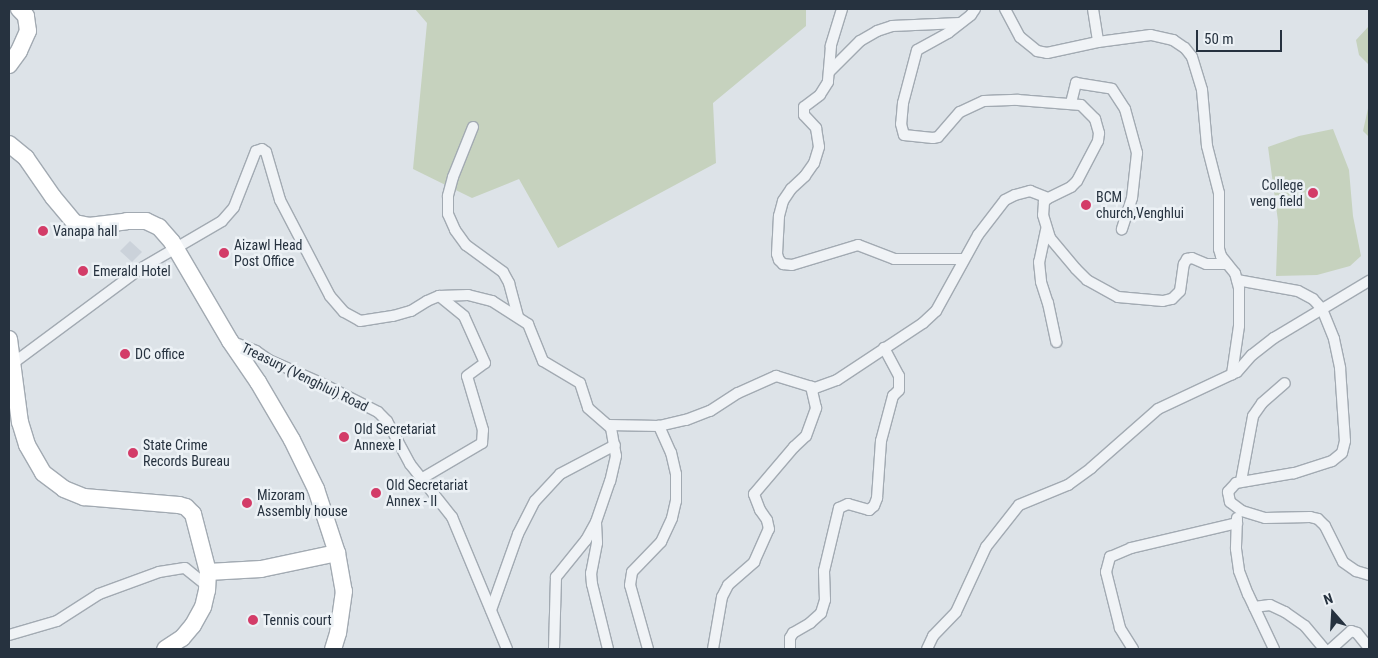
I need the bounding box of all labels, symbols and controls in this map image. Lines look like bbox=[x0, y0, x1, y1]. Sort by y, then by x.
scale bar bbox=[1198, 20, 1284, 52]
text: 50 m bbox=[1204, 30, 1234, 48]
place label: College veng field bbox=[1250, 177, 1303, 210]
marker: College veng field bbox=[1307, 187, 1319, 199]
place label: BCM church,Venghlui bbox=[1096, 189, 1184, 222]
marker: BCM church,Venghlui bbox=[1080, 199, 1092, 211]
place label: Vanapa hall bbox=[53, 223, 117, 239]
marker: Vanapa hall bbox=[37, 225, 49, 237]
place label: Aizawl Head Post Office bbox=[234, 237, 303, 270]
marker: Aizawl Head Post Office bbox=[218, 247, 230, 259]
place label: Emerald Hotel bbox=[93, 263, 171, 279]
marker: Emerald Hotel bbox=[77, 265, 89, 277]
street label: Treasury (Venghlui) Road bbox=[239, 339, 371, 415]
place label: DC office bbox=[135, 346, 185, 362]
marker: DC office bbox=[119, 348, 131, 360]
place label: Old Secretariat Annexe I bbox=[354, 421, 436, 454]
marker: Old Secretariat Annexe I bbox=[338, 431, 350, 443]
place label: State Crime Records Bureau bbox=[143, 437, 230, 470]
marker: State Crime Records Bureau bbox=[127, 447, 139, 459]
place label: Old Secretariat Annex - II bbox=[386, 477, 468, 510]
place label: Mizoram Assembly house bbox=[257, 487, 348, 520]
marker: Old Secretariat Annex - II bbox=[370, 487, 382, 499]
marker: Mizoram Assembly house bbox=[241, 497, 253, 509]
north arrow bbox=[1308, 588, 1358, 638]
text: N bbox=[1321, 590, 1335, 608]
place label: Tennis court bbox=[263, 612, 332, 628]
marker: Tennis court bbox=[247, 614, 259, 626]

